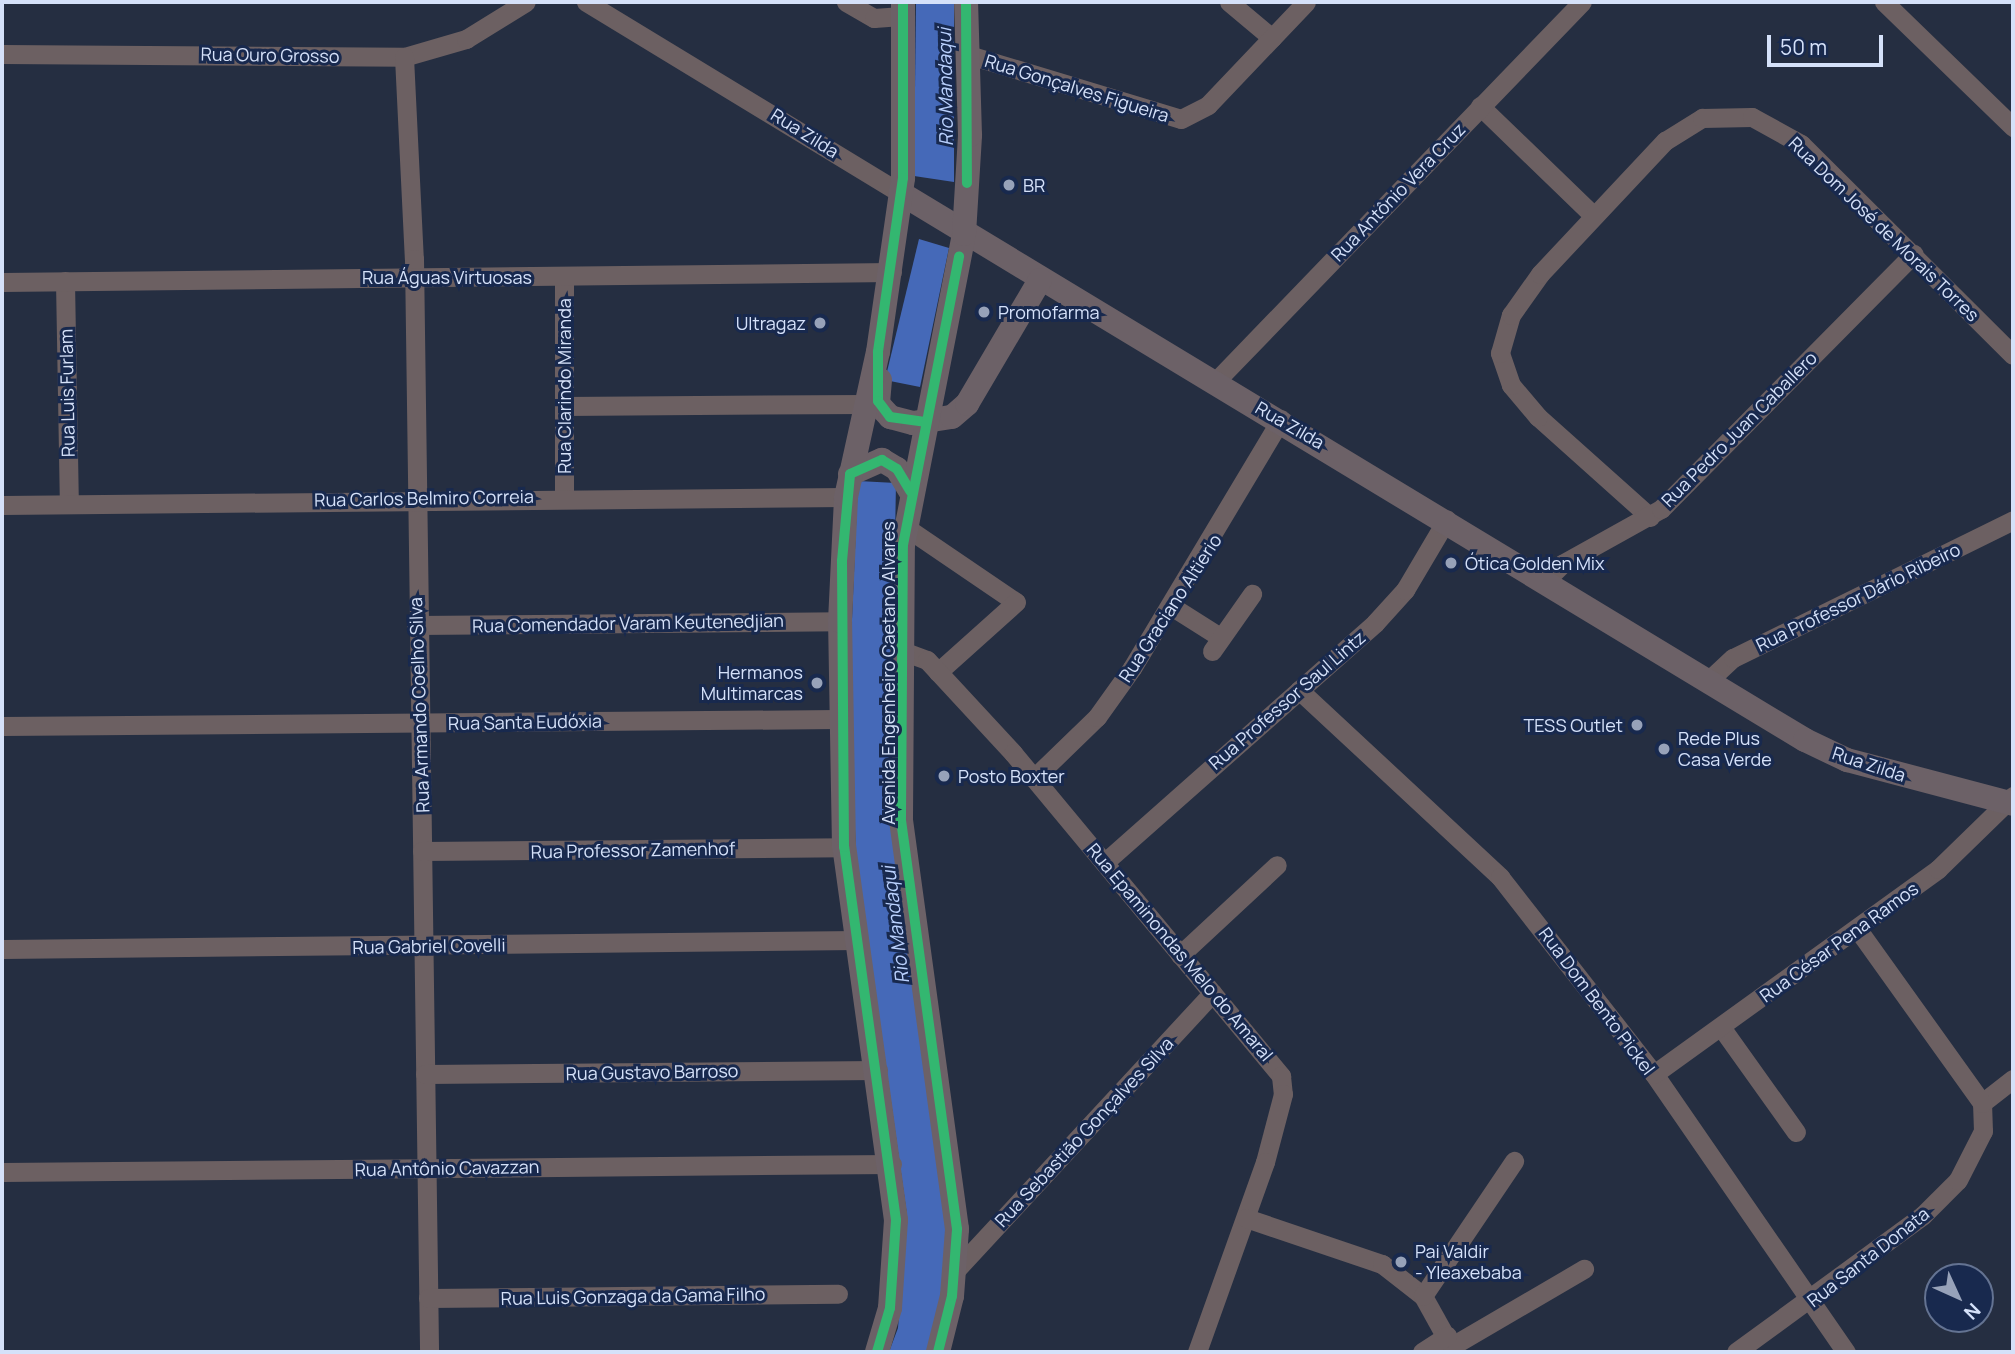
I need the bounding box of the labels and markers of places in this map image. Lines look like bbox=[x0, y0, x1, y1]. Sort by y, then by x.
place label: BR bbox=[1023, 174, 1045, 196]
marker: BR bbox=[1001, 177, 1017, 193]
place label: Promofarma bbox=[998, 301, 1100, 323]
marker: Promofarma bbox=[976, 304, 992, 320]
place label: Ultragaz bbox=[736, 312, 806, 334]
marker: Ultragaz bbox=[812, 315, 828, 331]
place label: Ótica Golden Mix bbox=[1465, 552, 1605, 574]
marker: Ótica Golden Mix bbox=[1443, 555, 1459, 571]
place label: Hermanos Multimarcas bbox=[701, 662, 803, 704]
marker: Hermanos Multimarcas bbox=[809, 675, 825, 691]
place label: TESS Outlet bbox=[1524, 714, 1623, 736]
marker: TESS Outlet bbox=[1629, 717, 1645, 733]
place label: Rede Plus Casa Verde bbox=[1678, 728, 1772, 770]
marker: Rede Plus Casa Verde bbox=[1656, 741, 1672, 757]
place label: Posto Boxter bbox=[958, 765, 1065, 787]
marker: Posto Boxter bbox=[936, 768, 952, 784]
place label: Pai Valdir - Yleaxebaba bbox=[1415, 1241, 1522, 1284]
marker: Pai Valdir - Yleaxebaba bbox=[1393, 1254, 1409, 1270]

